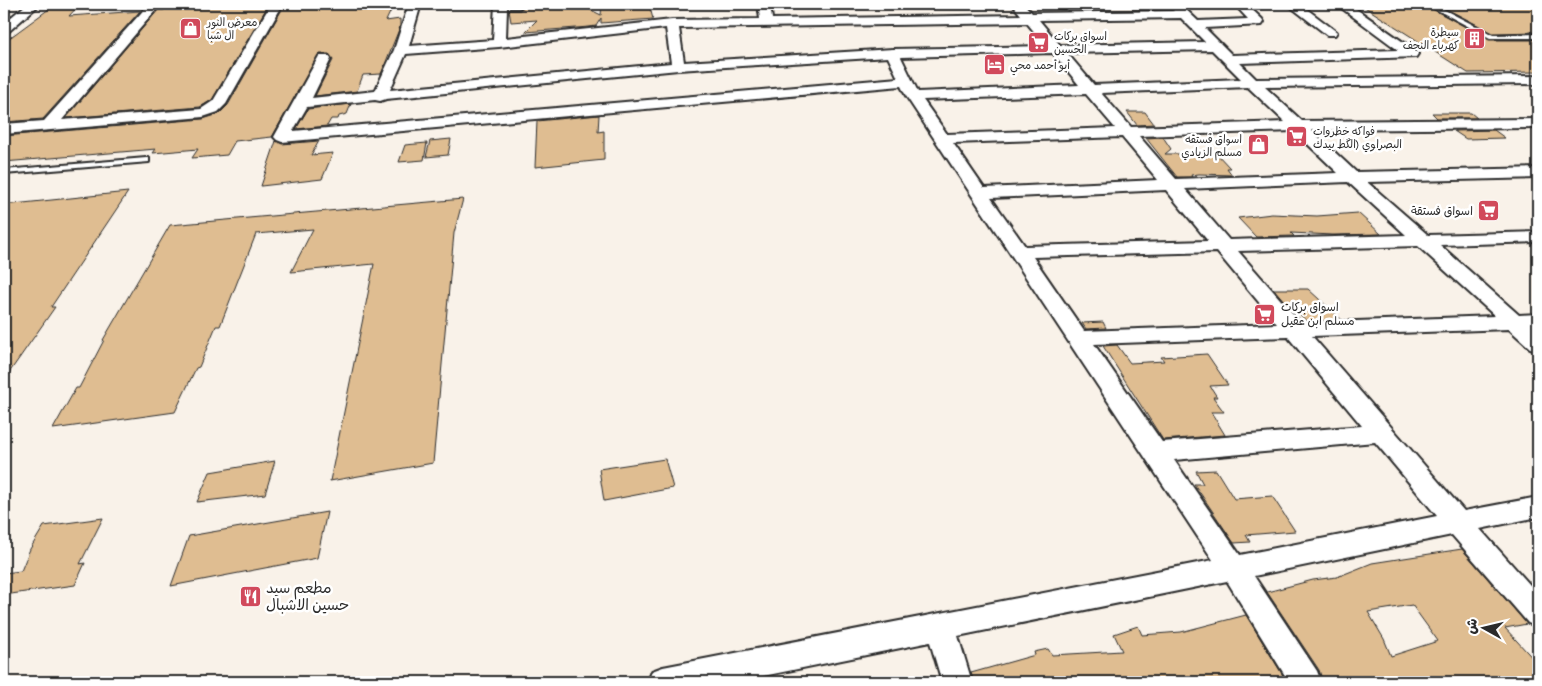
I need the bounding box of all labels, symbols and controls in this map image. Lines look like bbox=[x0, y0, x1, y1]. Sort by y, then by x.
shop icon: معرض النور ال شبا bbox=[179, 16, 203, 40]
place label: معرض النور ال شبا bbox=[206, 16, 257, 43]
place label: سيطرة كهرباء النجف bbox=[1403, 26, 1459, 53]
building icon: سيطرة كهرباء النجف bbox=[1463, 26, 1487, 50]
supermarket icon: اسواق بركات الحسين bbox=[1026, 30, 1050, 54]
place label: اسواق بركات الحسين bbox=[1054, 30, 1107, 56]
hotel icon: أبو أحمد محي bbox=[982, 53, 1006, 77]
place label: أبو أحمد محي bbox=[1010, 59, 1070, 76]
supermarket icon: فواكه خظروات البصراوي (الگط بيدك bbox=[1285, 125, 1309, 149]
place label: فواكه خظروات البصراوي (الگط بيدك bbox=[1313, 125, 1402, 153]
place label: اسواق فستقه مسلم الزيادي bbox=[1181, 133, 1242, 161]
shop icon: اسواق فستقه مسلم الزيادي bbox=[1246, 133, 1270, 157]
supermarket icon: اسواق فستقة bbox=[1477, 199, 1501, 223]
place label: اسواق فستقة bbox=[1411, 204, 1473, 219]
place label: اسواق بركات مسلم ابن عقيل bbox=[1281, 300, 1355, 330]
supermarket icon: اسواق بركات مسلم ابن عقيل bbox=[1253, 302, 1277, 326]
place label: مطعم سيد حسين الاشبال bbox=[266, 579, 349, 615]
restaurant icon: مطعم سيد حسين الاشبال bbox=[238, 585, 262, 609]
north arrow bbox=[1460, 604, 1510, 654]
text: ش bbox=[1462, 617, 1481, 635]

